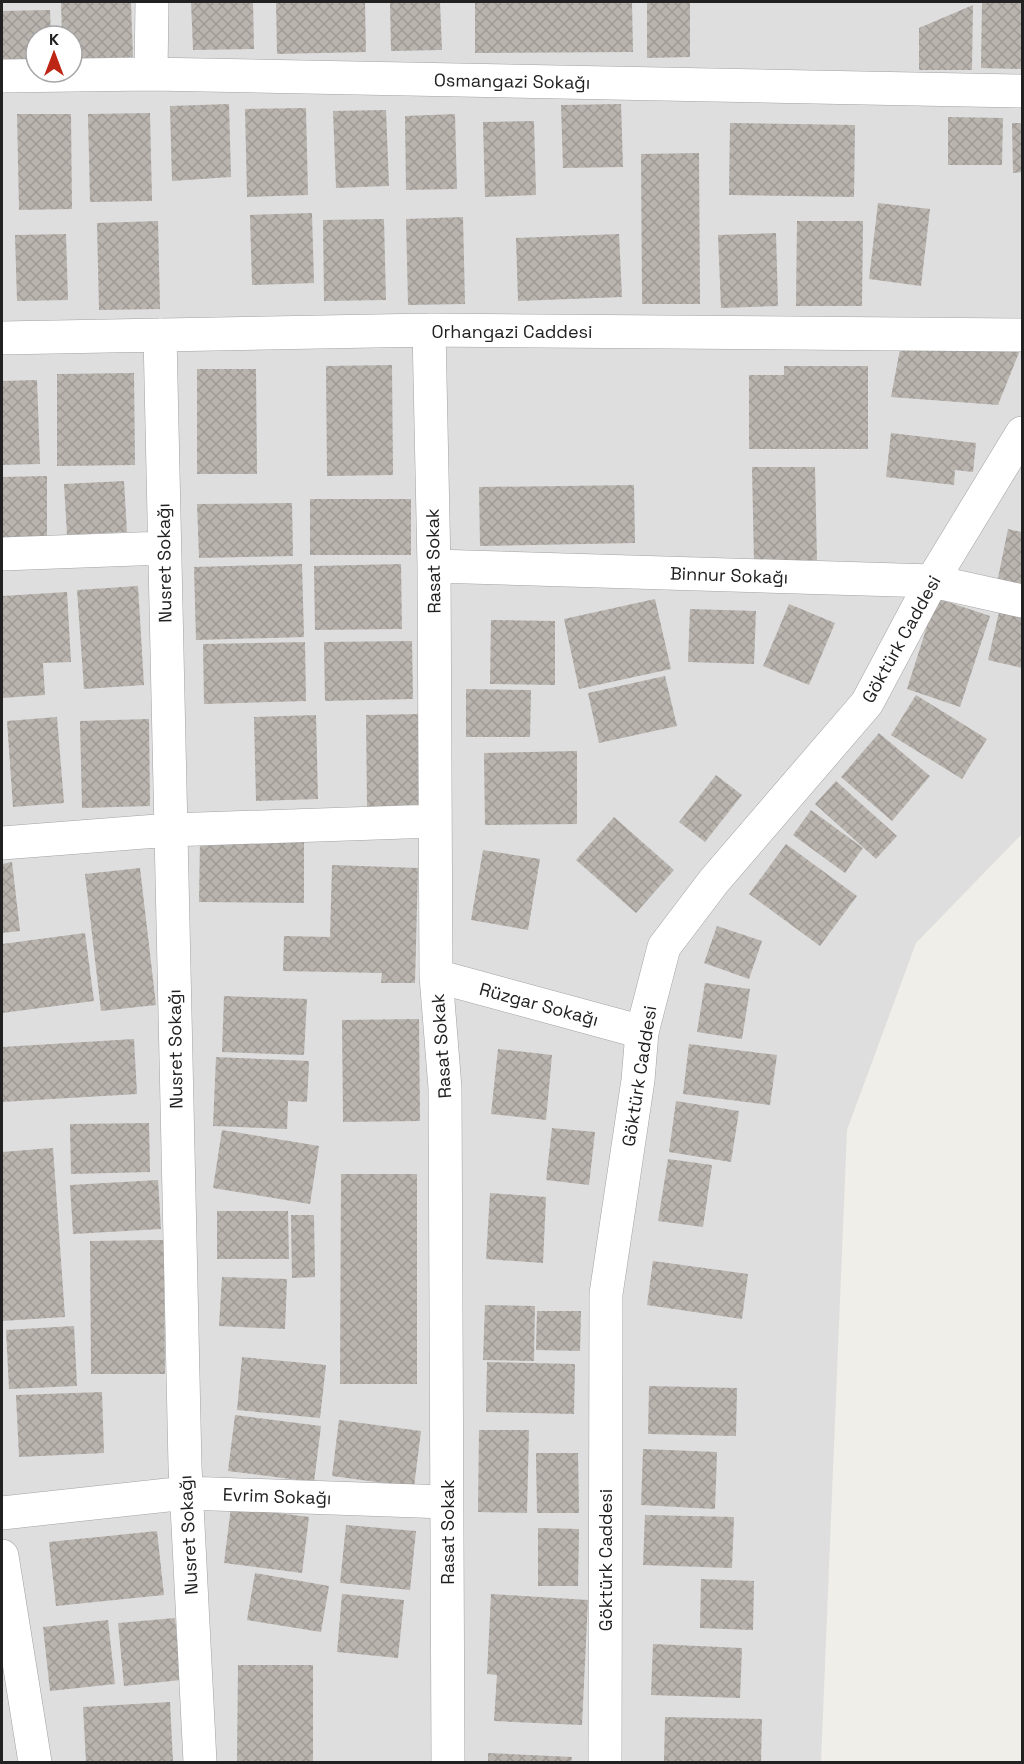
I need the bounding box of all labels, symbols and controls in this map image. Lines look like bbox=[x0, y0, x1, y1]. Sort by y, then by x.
north arrow bbox=[24, 24, 84, 84]
text: K bbox=[49, 29, 59, 50]
street label: Osmangazi Sokağı bbox=[434, 68, 590, 94]
street label: Orhangazi Caddesi bbox=[432, 320, 592, 343]
street label: Nusret Sokağı bbox=[151, 503, 177, 623]
street label: Rasat Sokak bbox=[421, 508, 445, 614]
street label: Binnur Sokağı bbox=[669, 561, 789, 589]
street label: Göktürk Caddesi bbox=[856, 571, 946, 707]
street label: Rüzgar Sokağı bbox=[477, 977, 601, 1031]
street label: Nusret Sokağı bbox=[162, 989, 188, 1109]
street label: Rasat Sokak bbox=[426, 992, 456, 1099]
street label: Göktürk Caddesi bbox=[616, 1004, 662, 1148]
street label: Nusret Sokağı bbox=[173, 1475, 203, 1595]
street label: Rasat Sokak bbox=[436, 1479, 459, 1585]
street label: Evrim Sokağı bbox=[222, 1483, 332, 1509]
street label: Göktürk Caddesi bbox=[594, 1489, 617, 1631]

